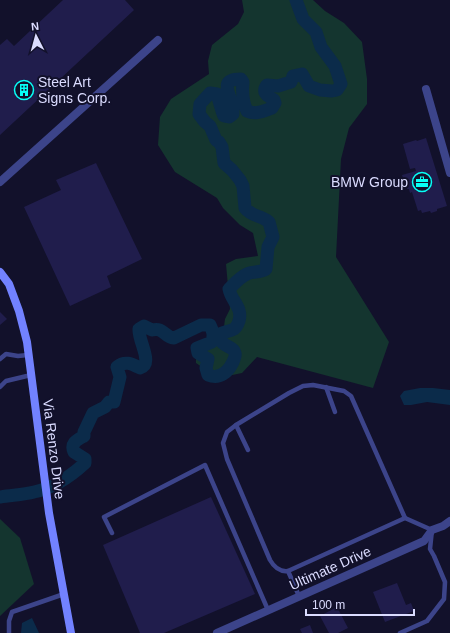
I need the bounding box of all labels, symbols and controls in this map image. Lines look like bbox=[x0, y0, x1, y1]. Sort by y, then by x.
north arrow bbox=[16, 16, 56, 56]
text: N bbox=[30, 20, 40, 32]
place label: Steel Art Signs Corp. bbox=[38, 74, 111, 106]
building icon: Steel Art Signs Corp. bbox=[13, 79, 35, 101]
office icon: BMW Group bbox=[411, 171, 433, 193]
place label: BMW Group bbox=[331, 174, 408, 190]
street label: Via Renzo Drive bbox=[40, 398, 68, 500]
street label: Ultimate Drive bbox=[287, 543, 374, 593]
scale bar bbox=[306, 591, 414, 617]
text: 100 m bbox=[312, 598, 345, 612]

